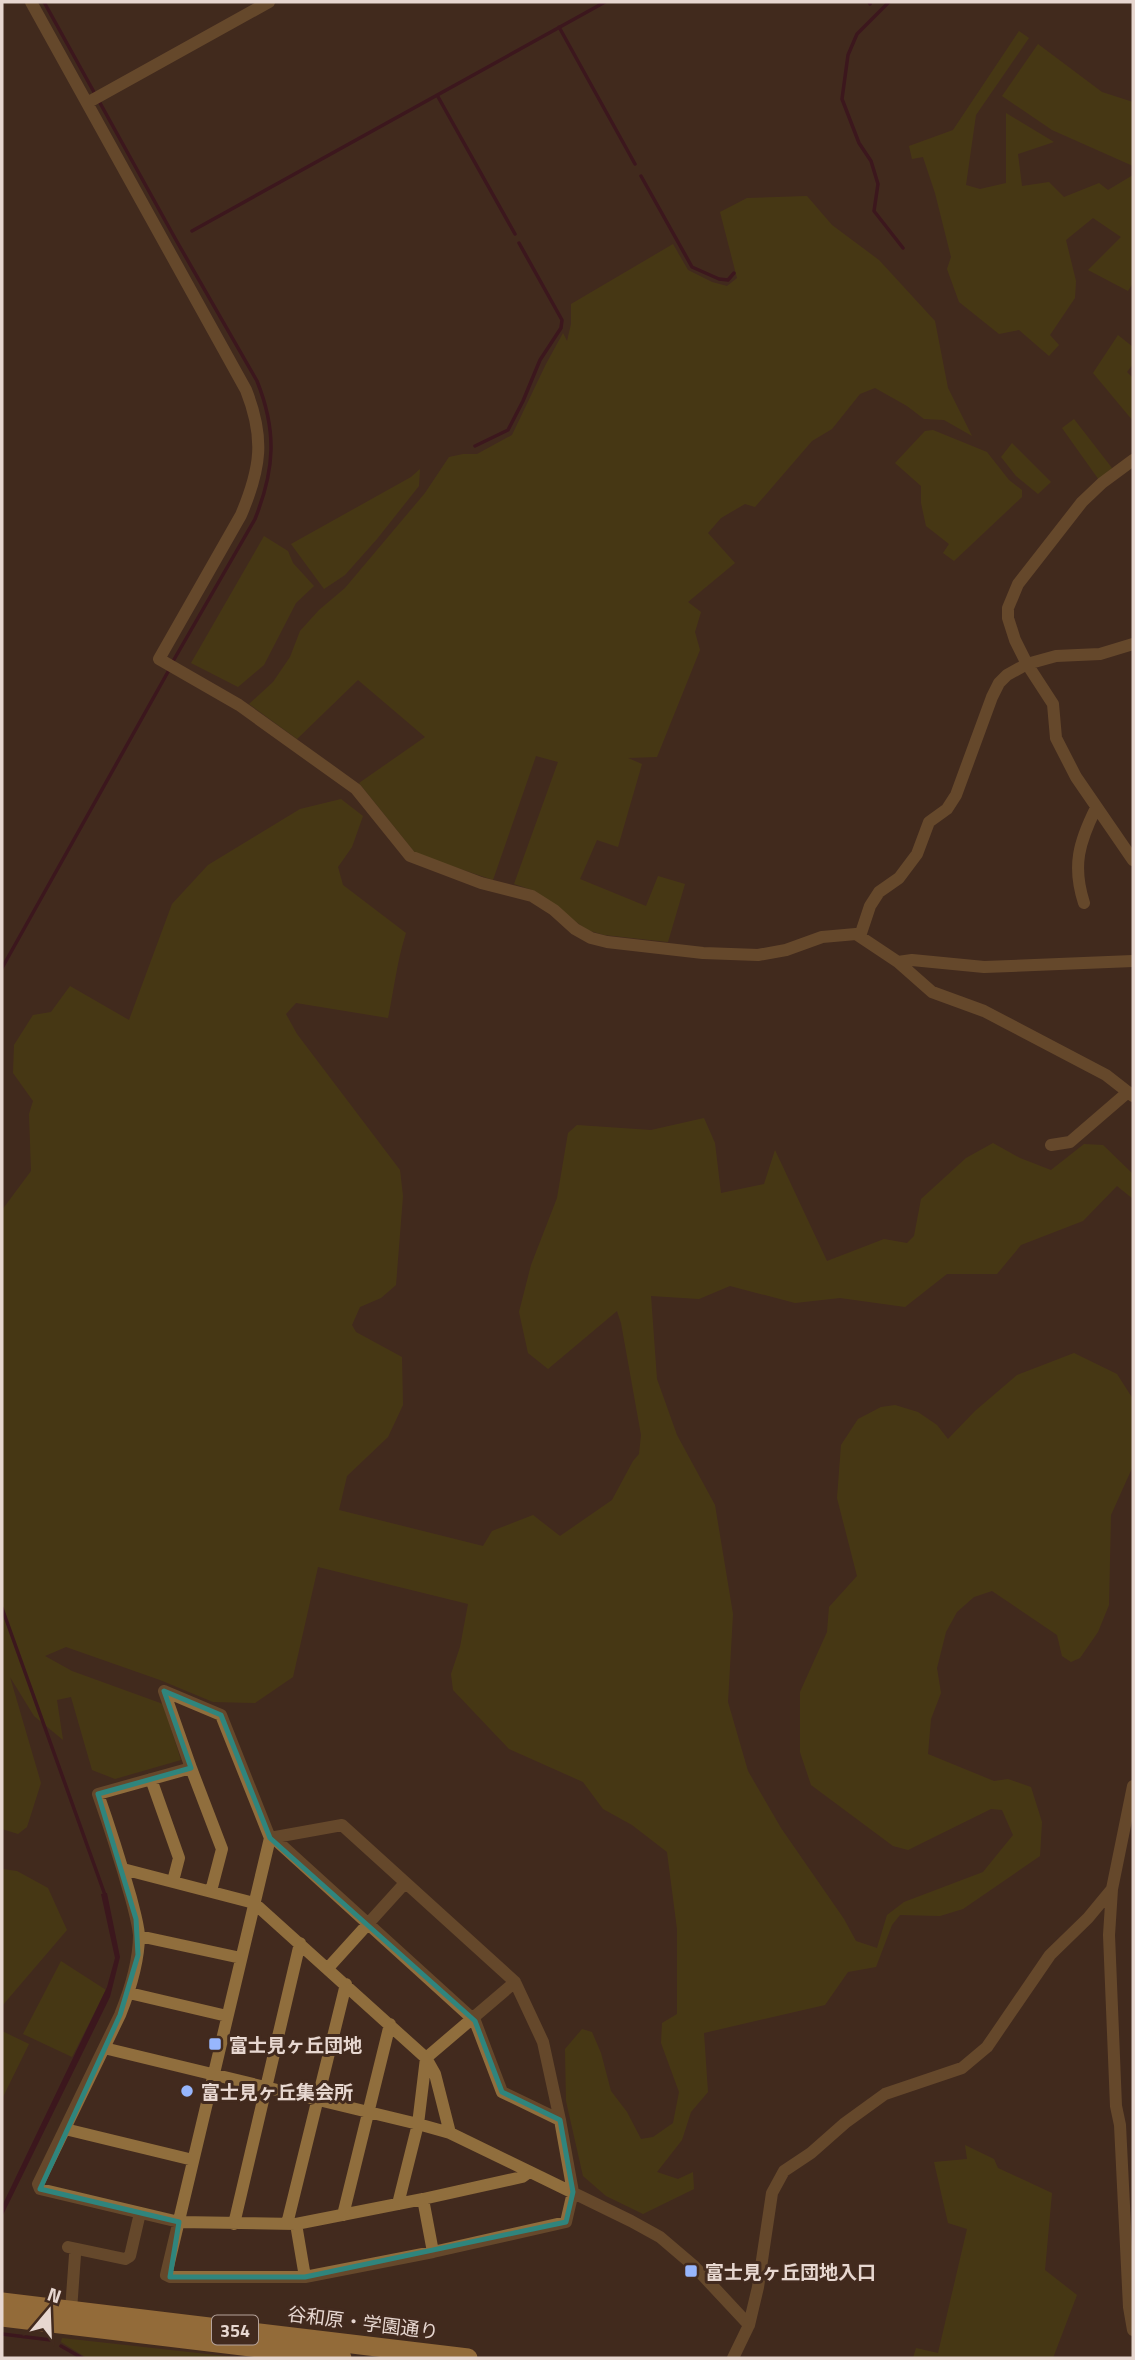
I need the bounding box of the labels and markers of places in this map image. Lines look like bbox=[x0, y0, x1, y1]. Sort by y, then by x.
place label: 富士見ヶ丘団地 bbox=[229, 2030, 362, 2059]
marker: 富士見ヶ丘団地 bbox=[207, 2036, 223, 2052]
place label: 富士見ヶ丘集会所 bbox=[201, 2077, 353, 2106]
marker: 富士見ヶ丘集会所 bbox=[179, 2083, 195, 2099]
place label: 富士見ヶ丘団地入口 bbox=[705, 2257, 876, 2286]
marker: 富士見ヶ丘団地入口 bbox=[683, 2263, 699, 2279]

